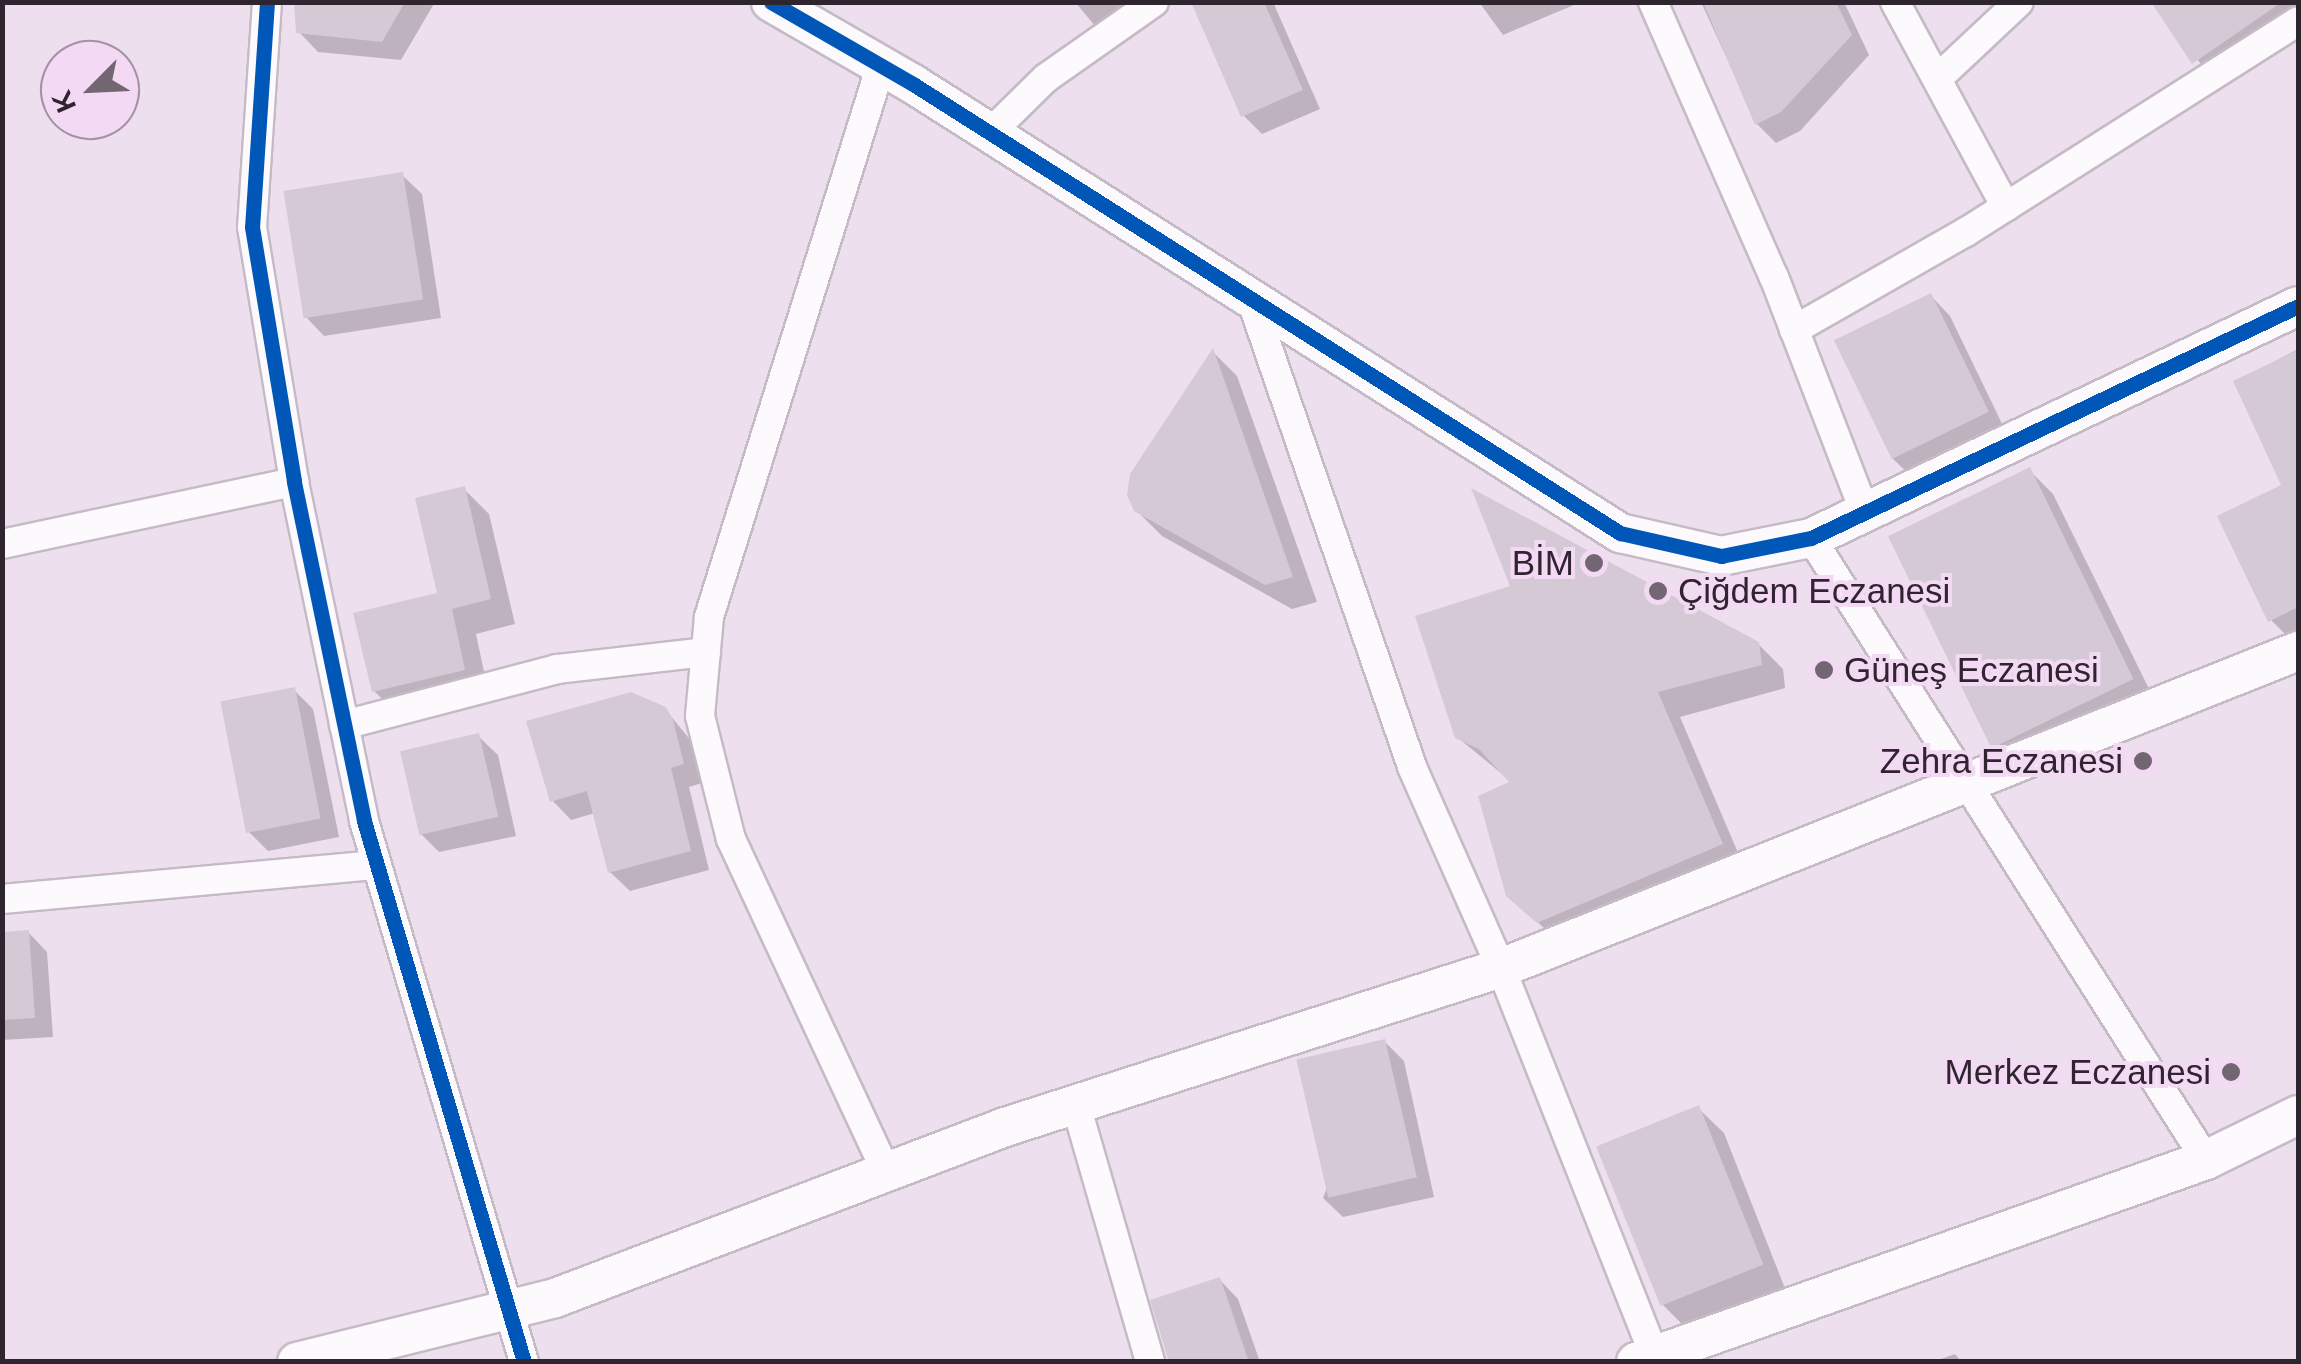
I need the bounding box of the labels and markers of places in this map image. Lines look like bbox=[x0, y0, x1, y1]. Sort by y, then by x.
place label: BİM bbox=[1512, 542, 1574, 584]
marker: BİM bbox=[1583, 552, 1605, 574]
place label: Çiğdem Eczanesi bbox=[1678, 570, 1950, 612]
marker: Çiğdem Eczanesi bbox=[1647, 580, 1669, 602]
place label: Güneş Eczanesi bbox=[1844, 649, 2099, 691]
marker: Güneş Eczanesi bbox=[1813, 659, 1835, 681]
place label: Zehra Eczanesi bbox=[1880, 740, 2123, 782]
marker: Zehra Eczanesi bbox=[2132, 750, 2154, 772]
place label: Merkez Eczanesi bbox=[1945, 1051, 2211, 1093]
marker: Merkez Eczanesi bbox=[2220, 1061, 2242, 1083]

